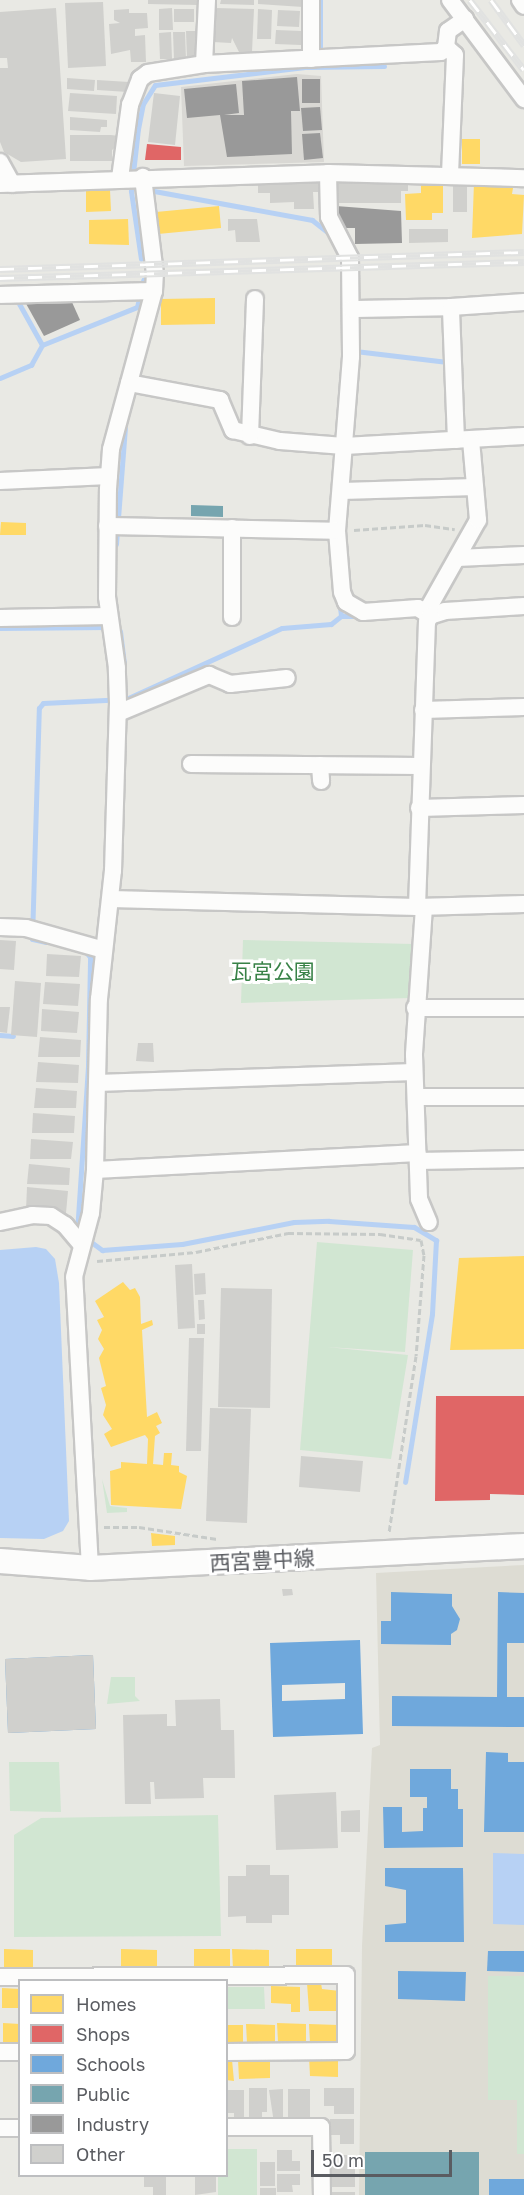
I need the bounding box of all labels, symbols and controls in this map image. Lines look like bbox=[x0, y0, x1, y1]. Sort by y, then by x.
park label: 瓦宮公園 bbox=[231, 958, 315, 984]
street label: 西宮豊中線 bbox=[209, 1545, 315, 1575]
legend bbox=[18, 1979, 228, 2177]
text: Homes bbox=[76, 1993, 136, 2015]
text: Shops bbox=[76, 2023, 130, 2045]
text: Schools bbox=[76, 2053, 145, 2075]
text: Public bbox=[76, 2083, 130, 2105]
text: Industry bbox=[76, 2113, 149, 2135]
scale bar bbox=[314, 2138, 455, 2176]
text: Other bbox=[76, 2143, 125, 2165]
text: 50 m bbox=[322, 2149, 364, 2171]

